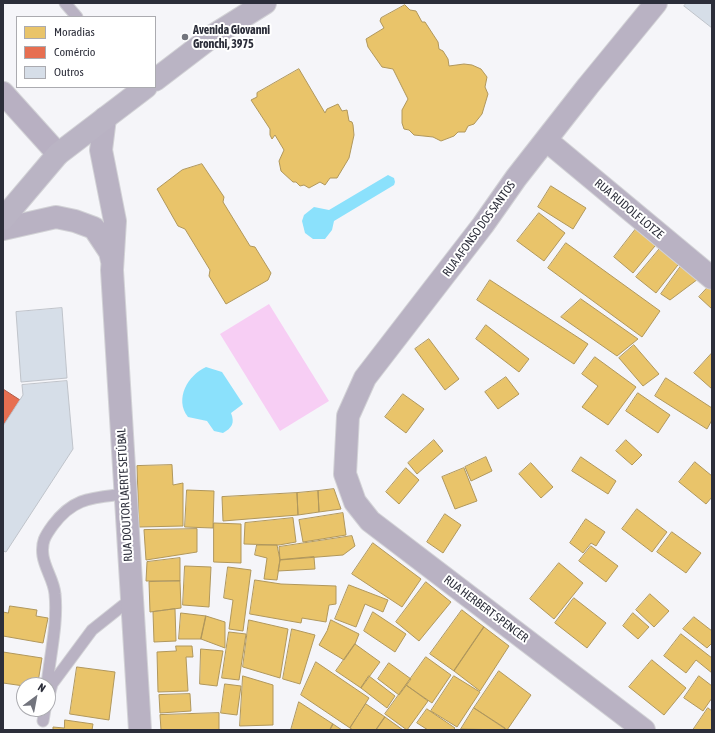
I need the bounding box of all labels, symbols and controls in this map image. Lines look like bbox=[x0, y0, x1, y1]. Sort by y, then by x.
legend bbox=[16, 16, 156, 88]
place label: Avenida Giovanni Gronchi, 3975 bbox=[193, 23, 270, 51]
text: Moradias bbox=[54, 25, 95, 39]
marker: Avenida Giovanni Gronchi, 3975 bbox=[180, 32, 190, 42]
text: Comércio bbox=[54, 45, 96, 59]
text: Outros bbox=[54, 65, 84, 79]
street label: RUA RUDOLF LOTZE bbox=[592, 176, 666, 242]
street label: RUA AFONSO DOS SANTOS bbox=[439, 178, 519, 280]
street label: RUA DOUTOR LAERTE SETÚBAL bbox=[114, 428, 136, 562]
street label: RUA HERBERT SPENCER bbox=[441, 573, 531, 645]
north arrow bbox=[16, 677, 56, 717]
text: N bbox=[36, 681, 48, 694]

